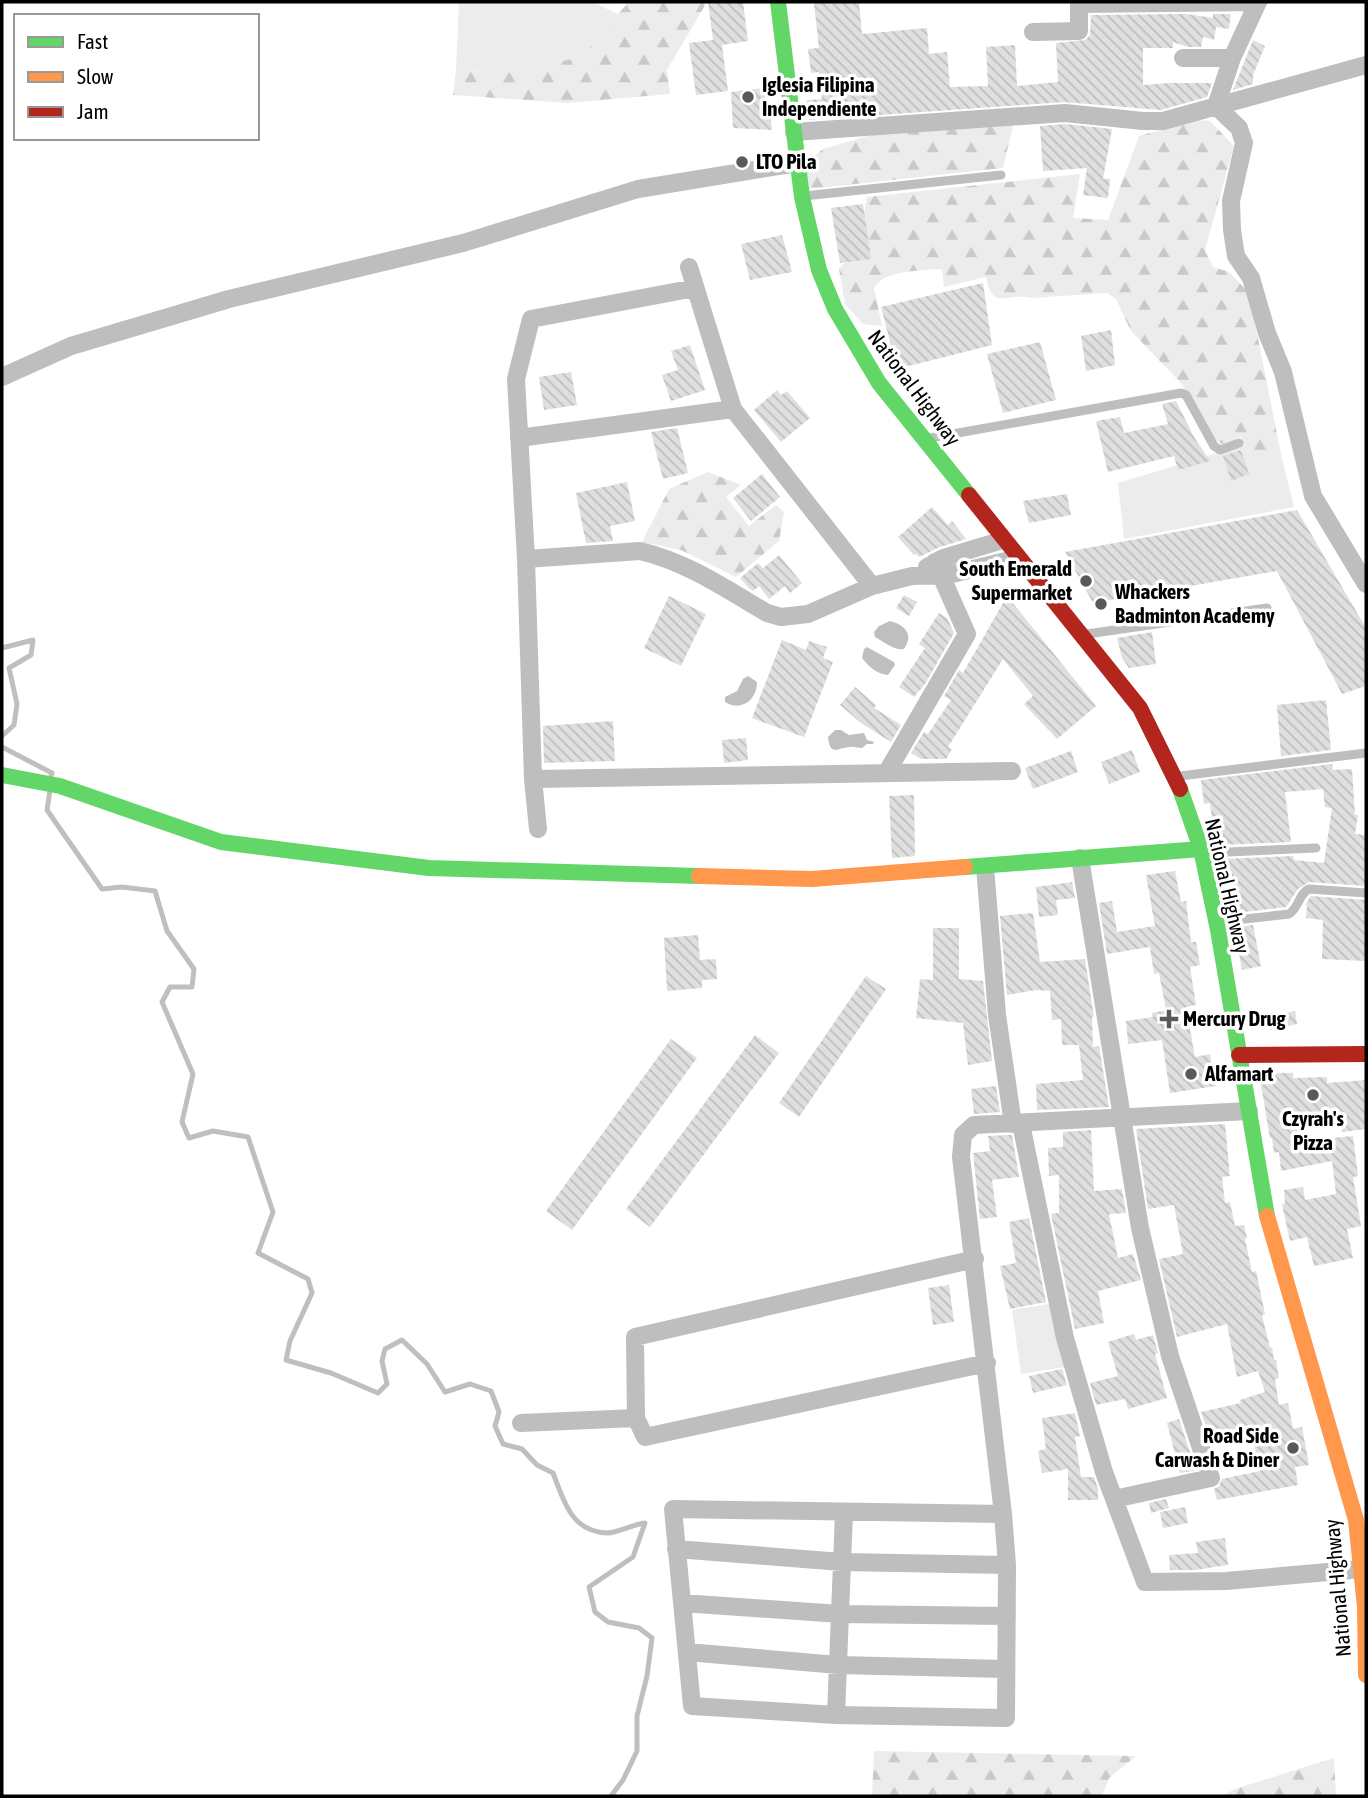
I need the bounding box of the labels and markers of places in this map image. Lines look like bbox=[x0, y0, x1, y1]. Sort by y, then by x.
place label: Iglesia Filipina Independiente bbox=[762, 72, 877, 120]
marker: Iglesia Filipina Independiente bbox=[740, 89, 756, 105]
place label: LTO Pila bbox=[756, 149, 817, 173]
marker: LTO Pila bbox=[734, 154, 750, 170]
place label: South Emerald Supermarket bbox=[960, 556, 1072, 604]
marker: South Emerald Supermarket bbox=[1078, 573, 1094, 589]
place label: Whackers Badminton Academy bbox=[1114, 579, 1275, 627]
marker: Whackers Badminton Academy bbox=[1093, 596, 1109, 612]
place label: Mercury Drug bbox=[1183, 1006, 1287, 1030]
marker: Mercury Drug bbox=[1161, 1011, 1177, 1027]
place label: Alfamart bbox=[1204, 1061, 1273, 1085]
marker: Alfamart bbox=[1183, 1066, 1199, 1082]
marker: Czyrah's Pizza bbox=[1305, 1087, 1321, 1103]
place label: Czyrah's Pizza bbox=[1282, 1106, 1344, 1154]
place label: Road Side Carwash & Diner bbox=[1155, 1423, 1280, 1471]
marker: Road Side Carwash & Diner bbox=[1285, 1440, 1301, 1456]

